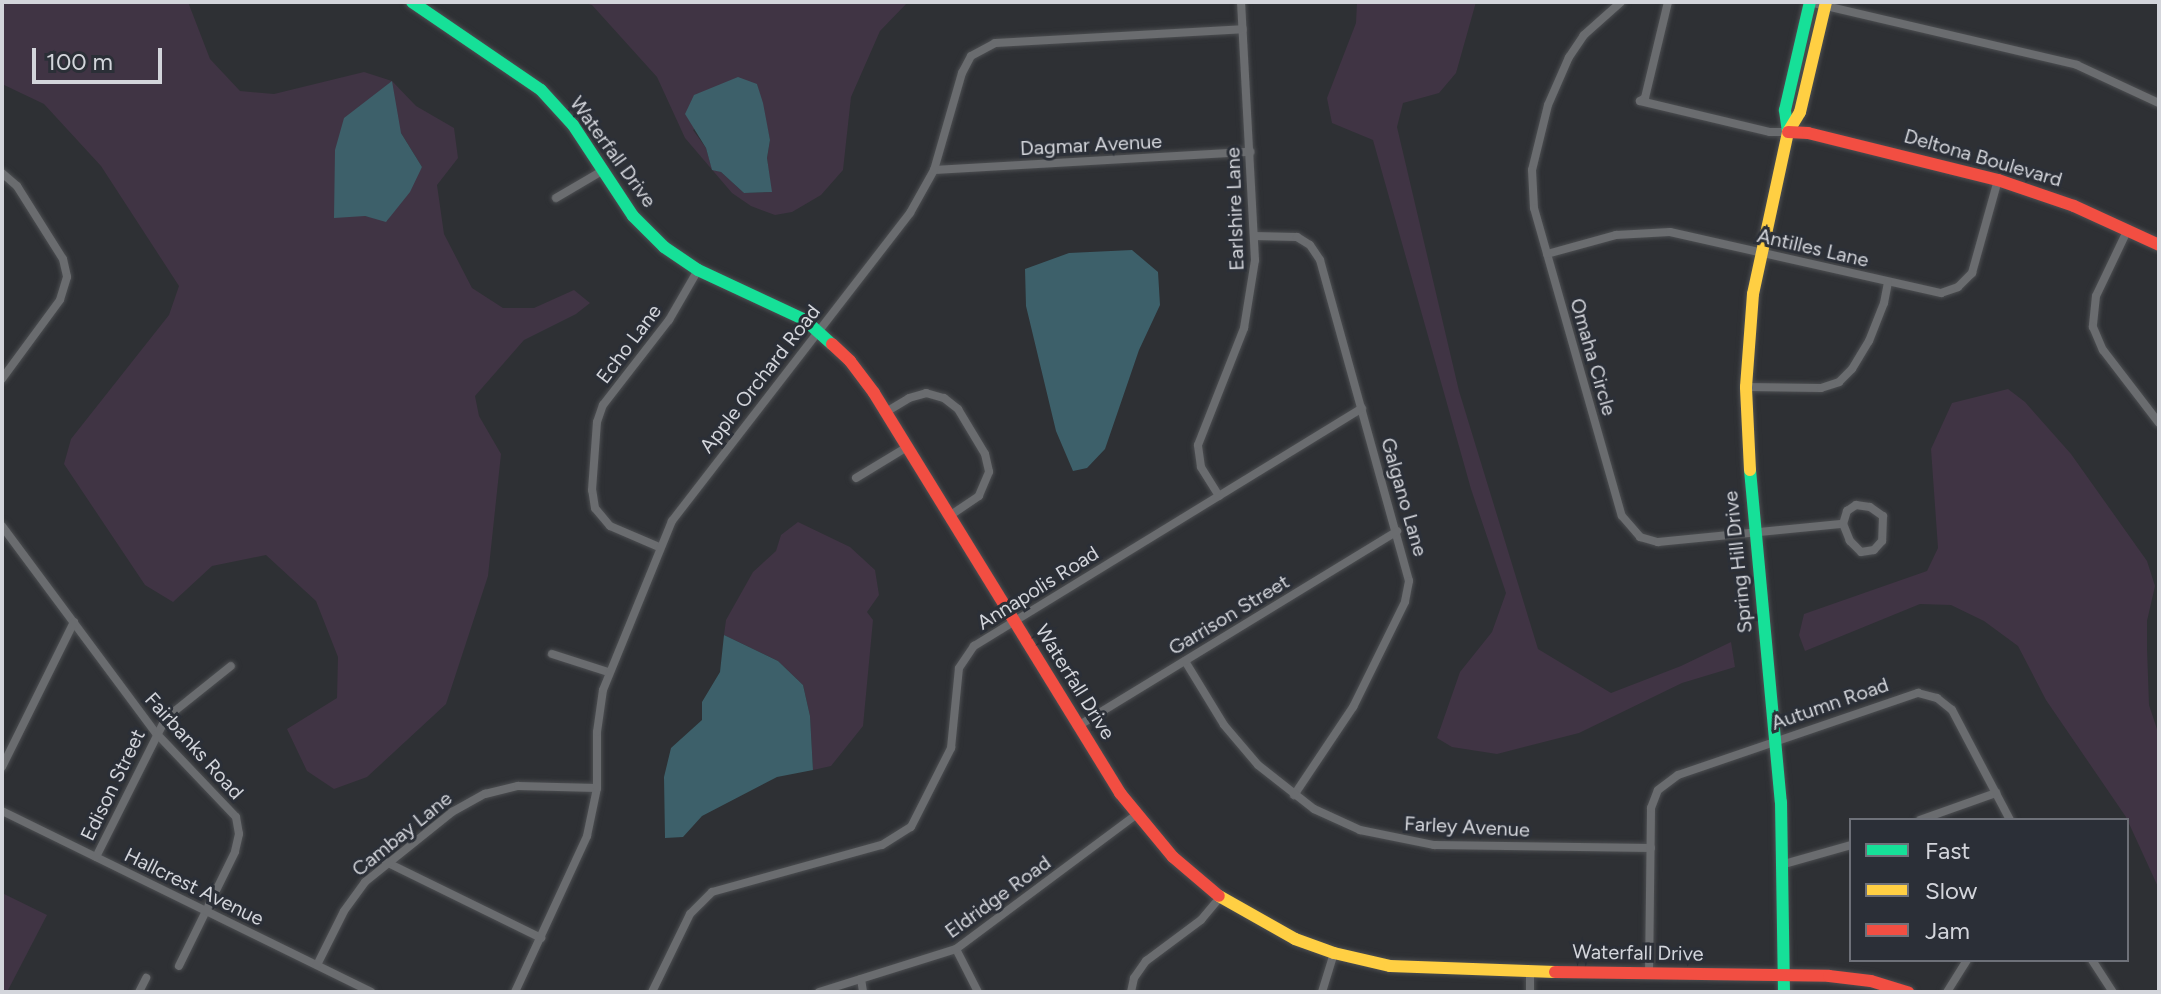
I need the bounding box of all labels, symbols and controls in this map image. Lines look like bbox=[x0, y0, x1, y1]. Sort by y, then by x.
scale bar bbox=[36, 32, 166, 82]
text: 100 m bbox=[46, 47, 113, 76]
street label: Waterfall Drive bbox=[565, 92, 661, 212]
street label: Deltona Boulevard bbox=[1901, 124, 2065, 192]
street label: Dagmar Avenue bbox=[1019, 129, 1163, 161]
street label: Earlshire Lane bbox=[1221, 147, 1249, 271]
street label: Antilles Lane bbox=[1755, 224, 1871, 272]
street label: Omaha Circle bbox=[1565, 296, 1621, 418]
street label: Echo Lane bbox=[591, 300, 667, 388]
street label: Apple Orchard Road bbox=[695, 300, 825, 458]
street label: Galgano Lane bbox=[1376, 435, 1432, 559]
street label: Spring Hill Drive bbox=[1719, 490, 1757, 634]
street label: Annapolis Road bbox=[973, 541, 1103, 635]
street label: Garrison Street bbox=[1164, 570, 1294, 660]
street label: Waterfall Drive bbox=[1030, 620, 1120, 744]
street label: Autumn Road bbox=[1768, 673, 1892, 735]
street label: Fairbanks Road bbox=[140, 688, 248, 804]
street label: Edison Street bbox=[76, 725, 150, 845]
street label: Cambay Lane bbox=[347, 786, 457, 882]
street label: Farley Avenue bbox=[1404, 812, 1530, 842]
legend bbox=[1849, 818, 2129, 962]
text: Fast bbox=[1925, 836, 1970, 865]
street label: Hallcrest Avenue bbox=[120, 843, 268, 931]
street label: Eldridge Road bbox=[940, 851, 1056, 943]
text: Slow bbox=[1925, 876, 1977, 905]
text: Jam bbox=[1925, 916, 1970, 945]
street label: Waterfall Drive bbox=[1572, 940, 1704, 966]

